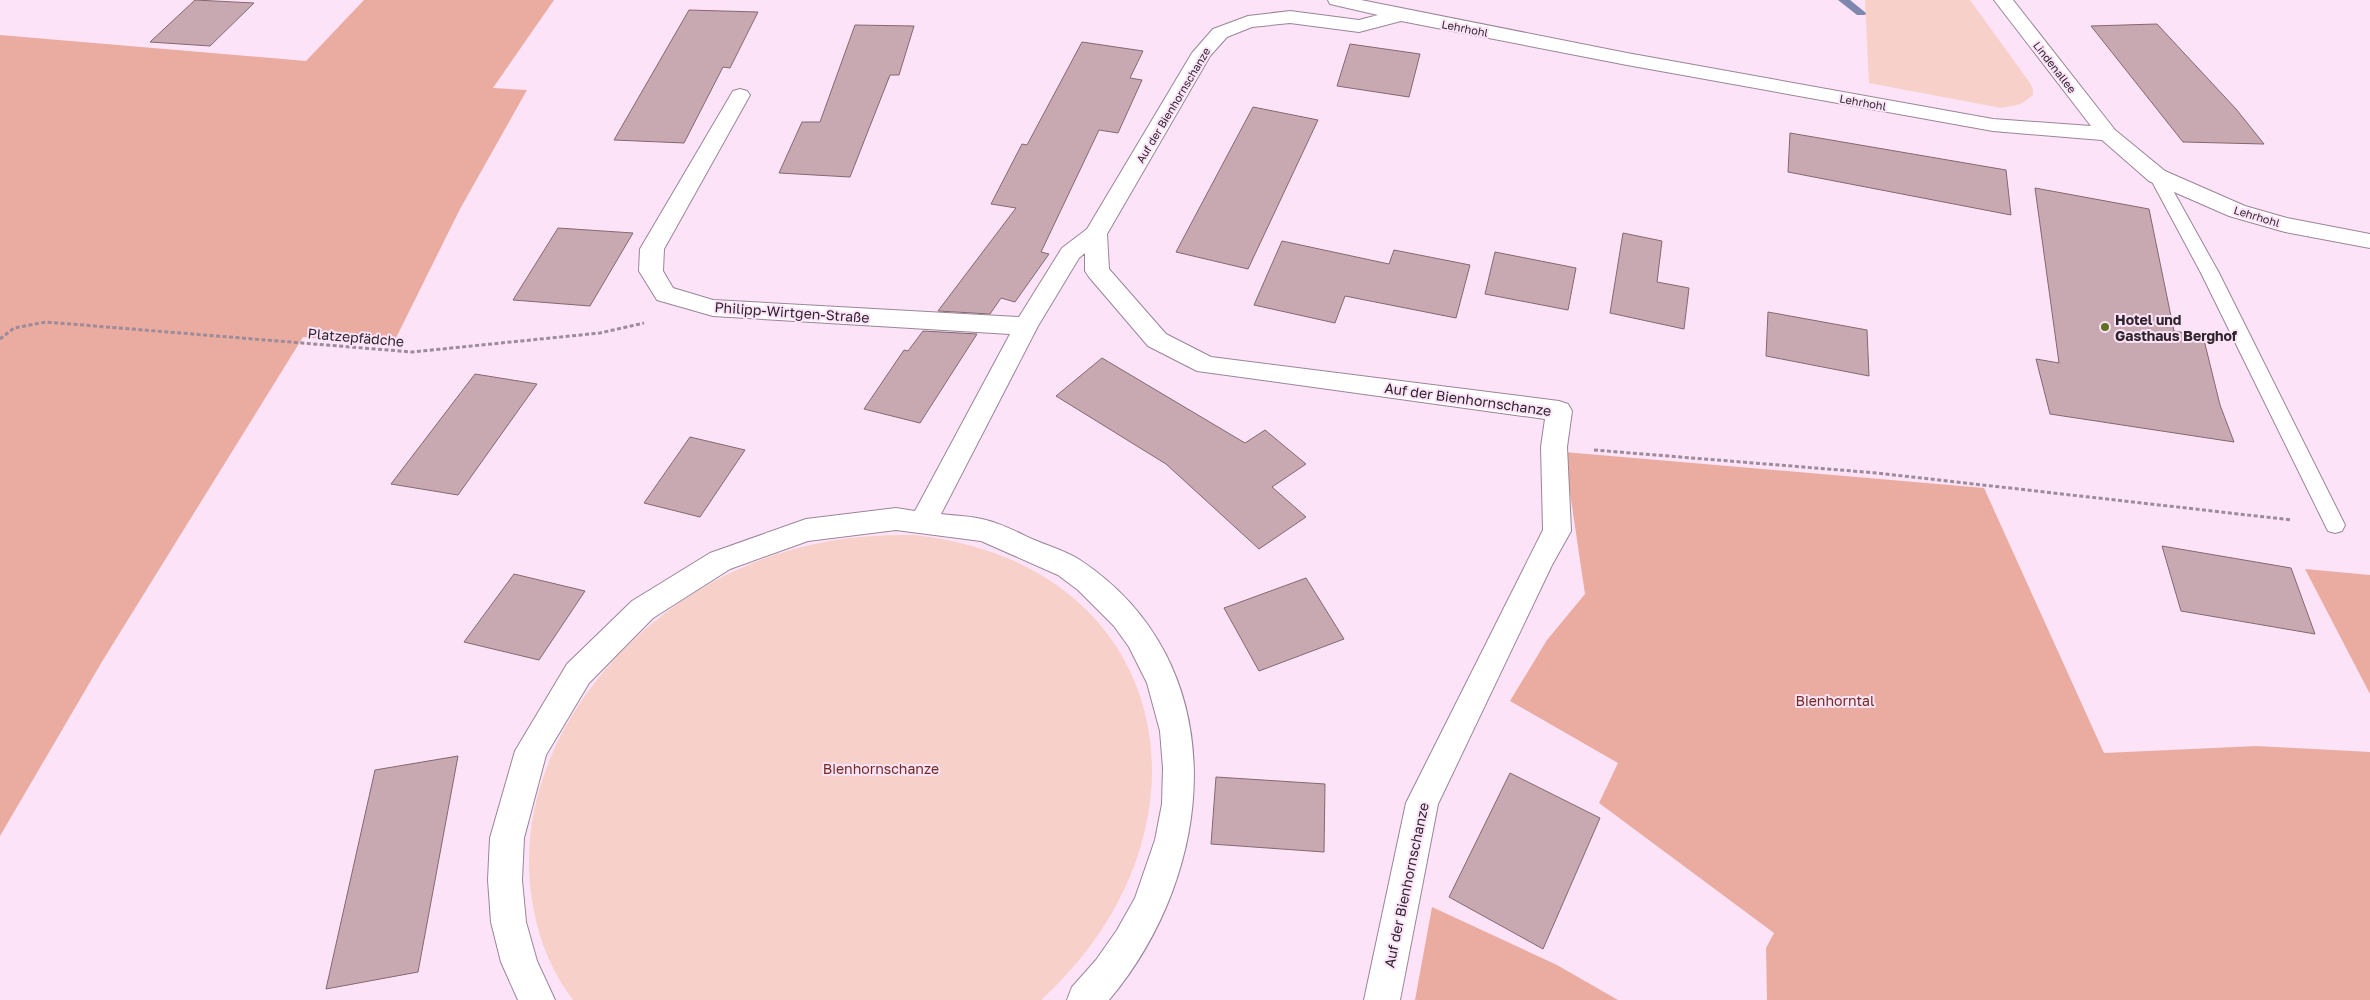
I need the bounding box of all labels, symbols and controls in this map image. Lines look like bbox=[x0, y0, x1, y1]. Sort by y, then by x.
street label: Lehrhohl bbox=[1441, 17, 1490, 39]
street label: Lindenallee bbox=[2031, 39, 2079, 95]
street label: Auf der Bienhornschanze bbox=[1133, 45, 1213, 165]
street label: Lehrhohl bbox=[1839, 91, 1888, 113]
street label: Lehrhohl bbox=[2233, 203, 2282, 229]
street label: Philipp-Wirtgen-Straße bbox=[714, 298, 870, 326]
place label: Hotel und Gasthaus Berghof bbox=[2115, 311, 2238, 344]
marker: Hotel und Gasthaus Berghof bbox=[2099, 321, 2111, 333]
street label: Platzepfädche bbox=[307, 324, 405, 350]
street label: Auf der Bienhornschanze bbox=[1384, 379, 1552, 419]
park label: Bienhorntal bbox=[1796, 692, 1874, 709]
park label: Bienhornschanze bbox=[823, 760, 939, 777]
street label: Auf der Bienhornschanze bbox=[1380, 801, 1432, 969]

